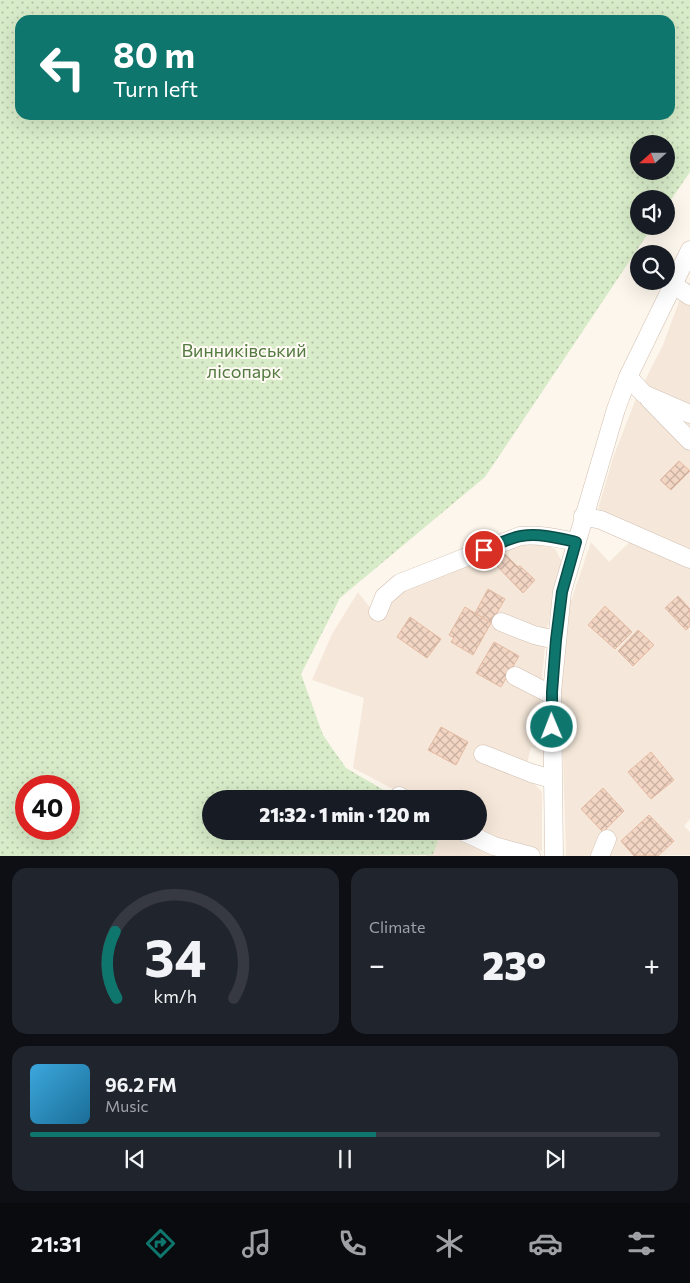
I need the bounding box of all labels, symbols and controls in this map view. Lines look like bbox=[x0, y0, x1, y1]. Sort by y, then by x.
text: 80 m bbox=[113, 32, 195, 75]
icon: left bbox=[30, 35, 95, 100]
text: Turn left bbox=[113, 75, 198, 102]
north arrow bbox=[630, 135, 675, 180]
map controls bbox=[630, 135, 675, 290]
button: sound bbox=[630, 190, 675, 235]
button: search bbox=[630, 245, 675, 290]
park label: Винниківський лісопарк bbox=[181, 339, 307, 382]
pin bbox=[463, 529, 505, 571]
icon: arrive bbox=[470, 536, 498, 564]
position arrow bbox=[525, 700, 577, 752]
speed limit sign: 40 bbox=[15, 775, 80, 840]
text: 21:32 · 1 min · 120 m bbox=[259, 803, 430, 826]
text: Climate bbox=[369, 917, 425, 936]
text: 34 bbox=[144, 924, 207, 988]
text: 23° bbox=[482, 941, 546, 988]
text: − bbox=[369, 947, 385, 981]
text: + bbox=[644, 947, 660, 981]
text: km/h bbox=[154, 985, 197, 1007]
text: 96.2 FM bbox=[105, 1073, 177, 1096]
text: Music bbox=[105, 1096, 149, 1115]
icon: previous bbox=[121, 1145, 149, 1173]
icon: pause bbox=[331, 1145, 359, 1173]
icon: next bbox=[541, 1145, 569, 1173]
icon: directions bbox=[143, 1226, 178, 1261]
icon: music bbox=[239, 1226, 274, 1261]
icon: phone bbox=[335, 1226, 370, 1261]
icon: climate bbox=[432, 1226, 467, 1261]
icon: car bbox=[528, 1226, 563, 1261]
icon: filters bbox=[624, 1226, 659, 1261]
text: 21:31 bbox=[31, 1230, 82, 1257]

